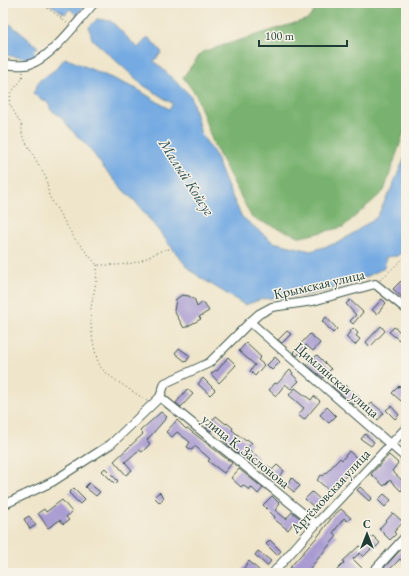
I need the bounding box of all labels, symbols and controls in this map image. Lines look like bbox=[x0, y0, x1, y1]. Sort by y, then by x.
scale bar bbox=[259, 22, 347, 48]
text: 100 m bbox=[265, 28, 295, 44]
water label: Малый Койсуг bbox=[155, 134, 219, 219]
street label: Крымская улица bbox=[272, 265, 367, 303]
street label: Цимлянская улица bbox=[291, 338, 383, 422]
street label: улица К. Заслонова bbox=[198, 410, 294, 492]
street label: Артёмовская улица bbox=[286, 445, 374, 538]
north arrow bbox=[347, 514, 387, 554]
text: С bbox=[363, 517, 371, 531]

